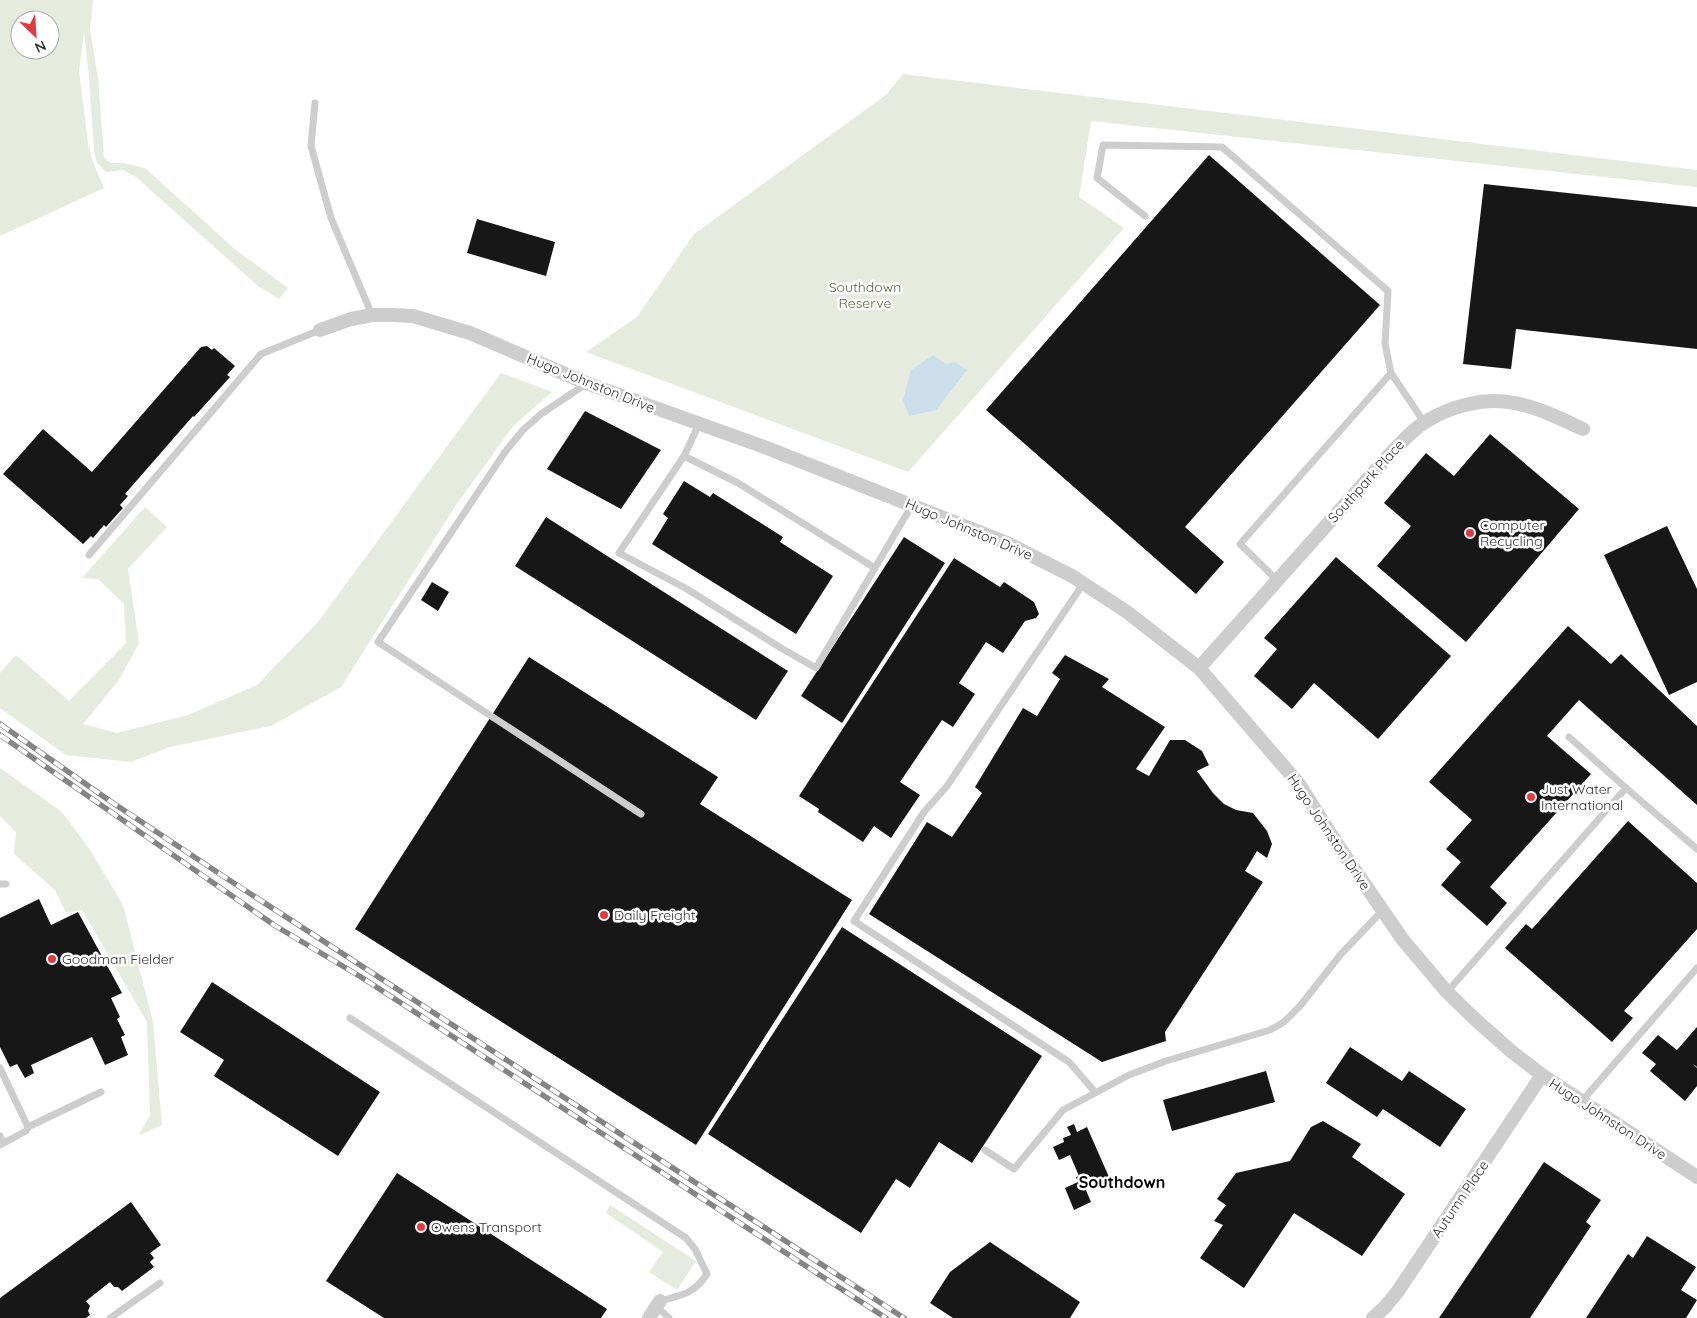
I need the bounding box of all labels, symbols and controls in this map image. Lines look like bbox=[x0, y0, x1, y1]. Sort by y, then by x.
north arrow bbox=[10, 10, 60, 60]
text: N bbox=[32, 36, 49, 57]
park label: Southdown Reserve bbox=[829, 278, 901, 312]
street label: Hugo Johnston Drive bbox=[524, 349, 658, 417]
street label: Southpark Place bbox=[1324, 436, 1408, 526]
street label: Hugo Johnston Drive bbox=[903, 494, 1035, 564]
place label: Computer Recycling bbox=[1480, 516, 1545, 550]
marker: Computer Recycling bbox=[1464, 527, 1476, 539]
street label: Hugo Johnston Drive bbox=[1283, 770, 1375, 894]
place label: Just Water International bbox=[1541, 780, 1623, 814]
marker: Just Water International bbox=[1525, 791, 1537, 803]
place label: Daily Freight bbox=[614, 906, 696, 924]
marker: Daily Freight bbox=[598, 909, 610, 921]
place label: Goodman Fielder bbox=[62, 950, 175, 968]
marker: Goodman Fielder bbox=[46, 953, 58, 965]
street label: Hugo Johnston Drive bbox=[1546, 1074, 1670, 1164]
street label: Autumn Place bbox=[1428, 1157, 1493, 1241]
district label: Southdown bbox=[1079, 1172, 1165, 1192]
place label: Owens Transport bbox=[431, 1218, 542, 1236]
marker: Owens Transport bbox=[415, 1221, 427, 1233]

